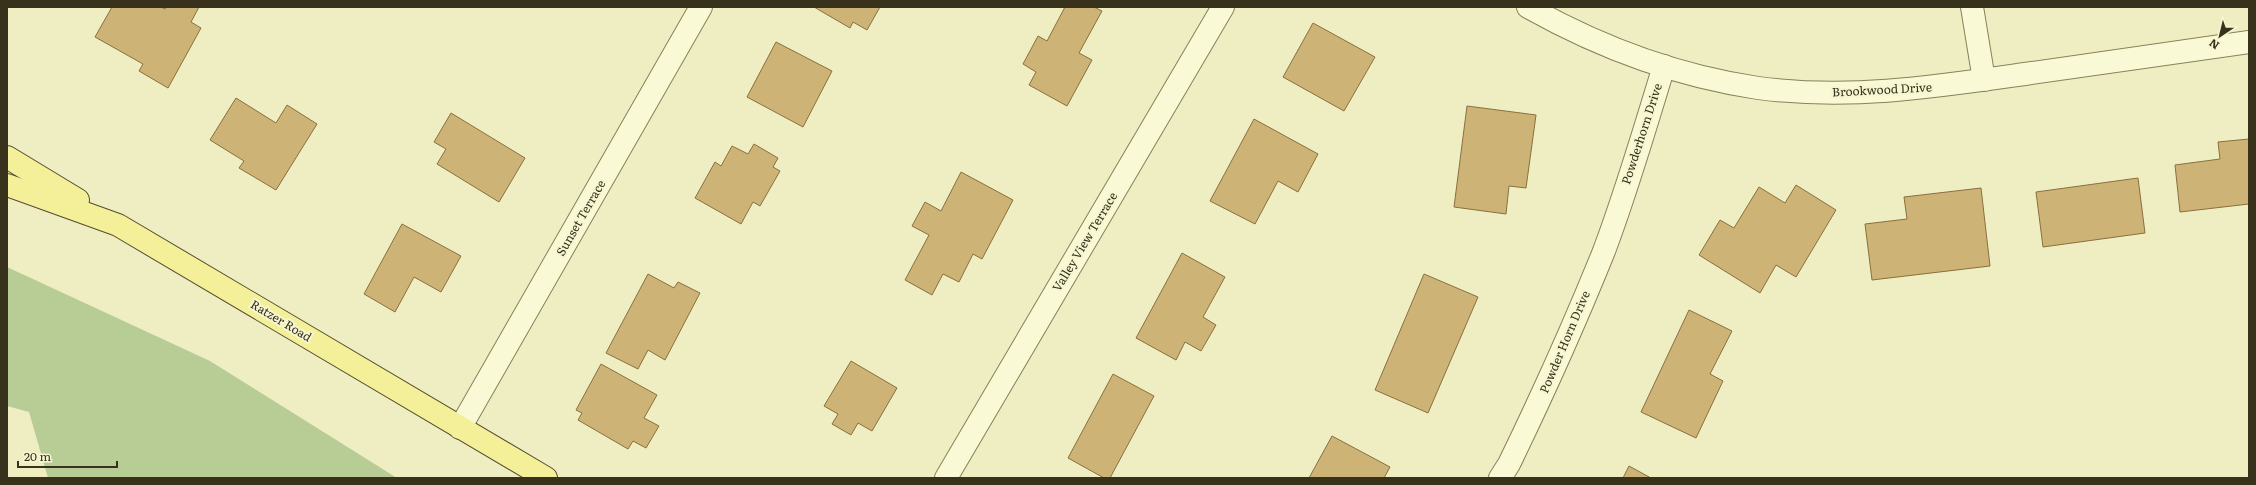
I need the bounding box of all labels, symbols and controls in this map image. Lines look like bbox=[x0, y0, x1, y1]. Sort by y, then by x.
north arrow bbox=[2200, 16, 2240, 56]
text: N bbox=[2205, 36, 2222, 54]
street label: Brookwood Drive bbox=[1832, 77, 1932, 101]
street label: Powderhorn Drive bbox=[1616, 81, 1666, 187]
street label: Sunset Terrace bbox=[551, 176, 609, 259]
street label: Valley View Terrace bbox=[1047, 188, 1121, 295]
street label: Powder Horn Drive bbox=[1534, 287, 1594, 396]
street label: Ratzer Road bbox=[247, 295, 316, 346]
scale bar bbox=[18, 443, 117, 469]
text: 20 m bbox=[24, 447, 51, 465]

